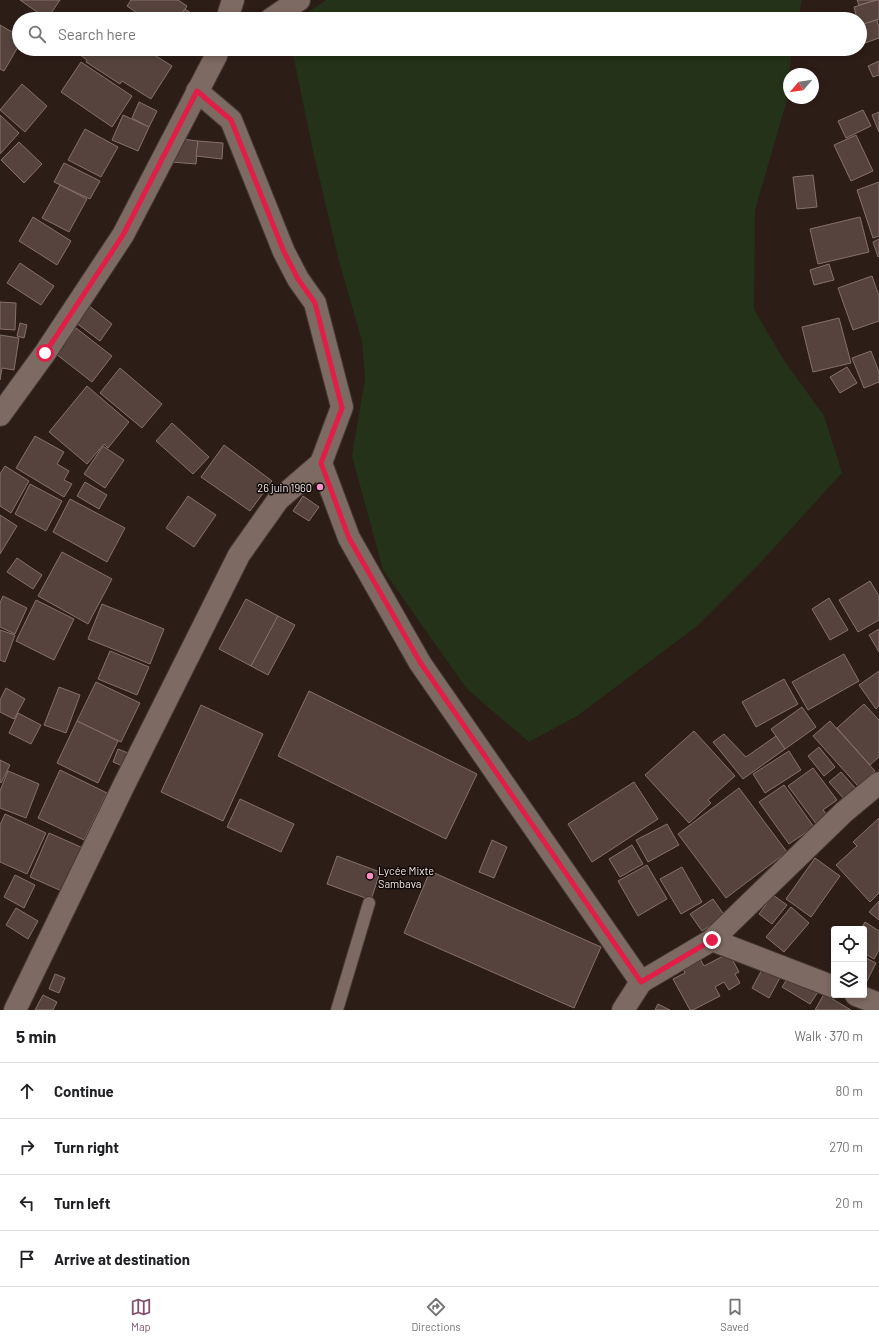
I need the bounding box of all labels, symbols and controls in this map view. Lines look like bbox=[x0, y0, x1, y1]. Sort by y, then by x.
search box bbox=[12, 12, 867, 56]
icon: search bbox=[26, 23, 48, 45]
text: Search here bbox=[58, 25, 136, 43]
north arrow bbox=[783, 68, 819, 104]
route start bbox=[36, 344, 54, 362]
place label: 26 juin 1960 bbox=[257, 481, 312, 494]
marker: 26 juin 1960 bbox=[315, 482, 325, 492]
place label: Lycée Mixte Sambava bbox=[378, 864, 434, 890]
marker: Lycée Mixte Sambava bbox=[365, 871, 375, 881]
map controls bbox=[831, 926, 867, 998]
button: locate bbox=[831, 926, 867, 962]
route end bbox=[703, 931, 721, 949]
button: layers bbox=[831, 962, 867, 998]
text: 5 min bbox=[16, 1026, 56, 1046]
text: Walk · 370 m bbox=[795, 1028, 863, 1044]
icon: ahead bbox=[16, 1080, 38, 1102]
text: Continue bbox=[54, 1082, 114, 1100]
text: 80 m bbox=[836, 1083, 863, 1099]
icon: right bbox=[16, 1136, 38, 1158]
text: Turn right bbox=[54, 1138, 119, 1156]
text: 270 m bbox=[829, 1139, 863, 1155]
icon: left bbox=[16, 1192, 38, 1214]
text: Turn left bbox=[54, 1194, 110, 1212]
text: 20 m bbox=[835, 1195, 863, 1211]
icon: arrive bbox=[16, 1248, 38, 1270]
text: Arrive at destination bbox=[54, 1250, 190, 1268]
tab: Map bbox=[130, 1296, 152, 1333]
tab: Directions bbox=[411, 1296, 461, 1333]
tab: Saved bbox=[720, 1296, 749, 1333]

